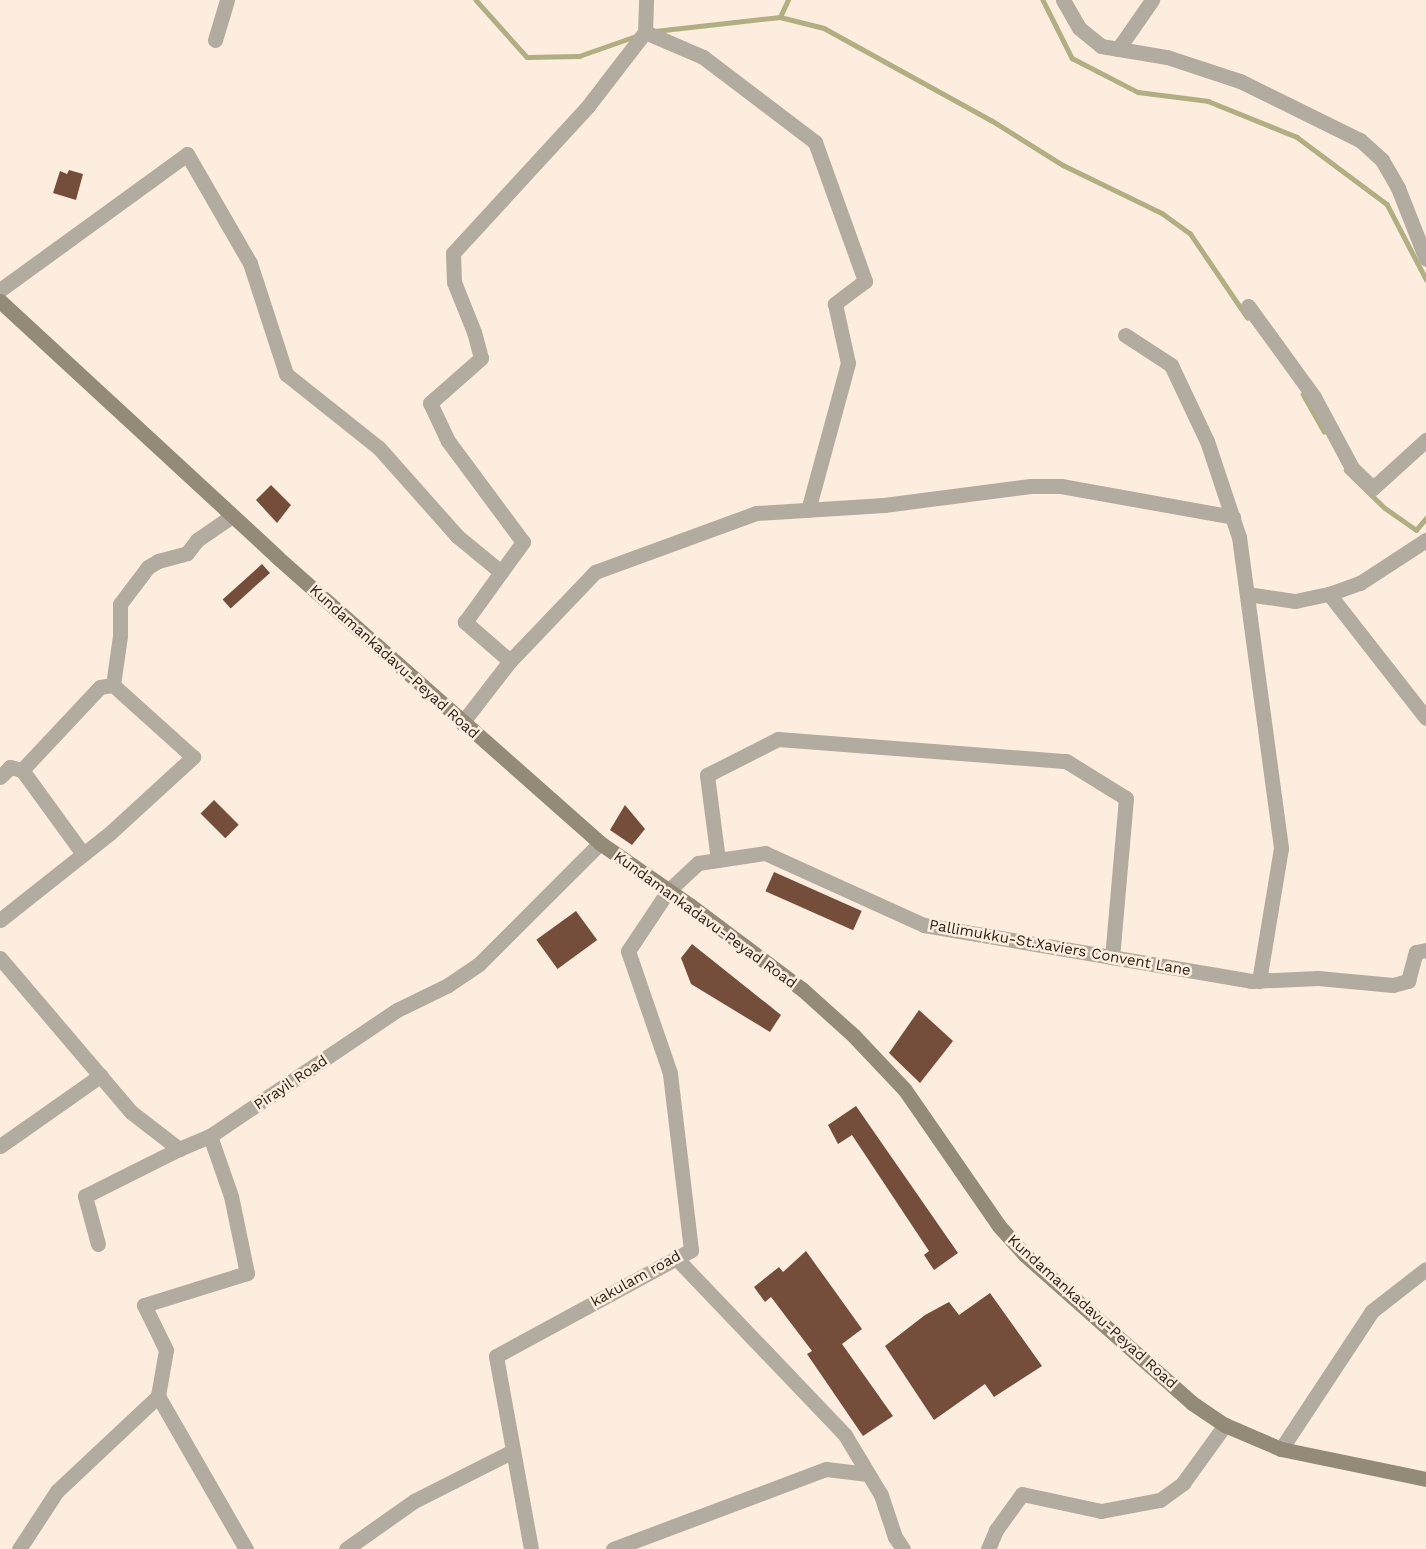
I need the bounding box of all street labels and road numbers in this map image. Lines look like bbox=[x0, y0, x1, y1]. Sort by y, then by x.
street label: Kundamankadavu-Peyad Road bbox=[306, 581, 482, 743]
street label: Kundamankadavu-Peyad Road bbox=[610, 848, 800, 992]
street label: Pallimukku-St.Xaviers Convent Lane bbox=[928, 916, 1192, 980]
street label: Pirayil Road bbox=[251, 1052, 331, 1114]
street label: Kundamankadavu-Peyad Road bbox=[1004, 1231, 1180, 1393]
street label: kakulam road bbox=[588, 1247, 684, 1311]

